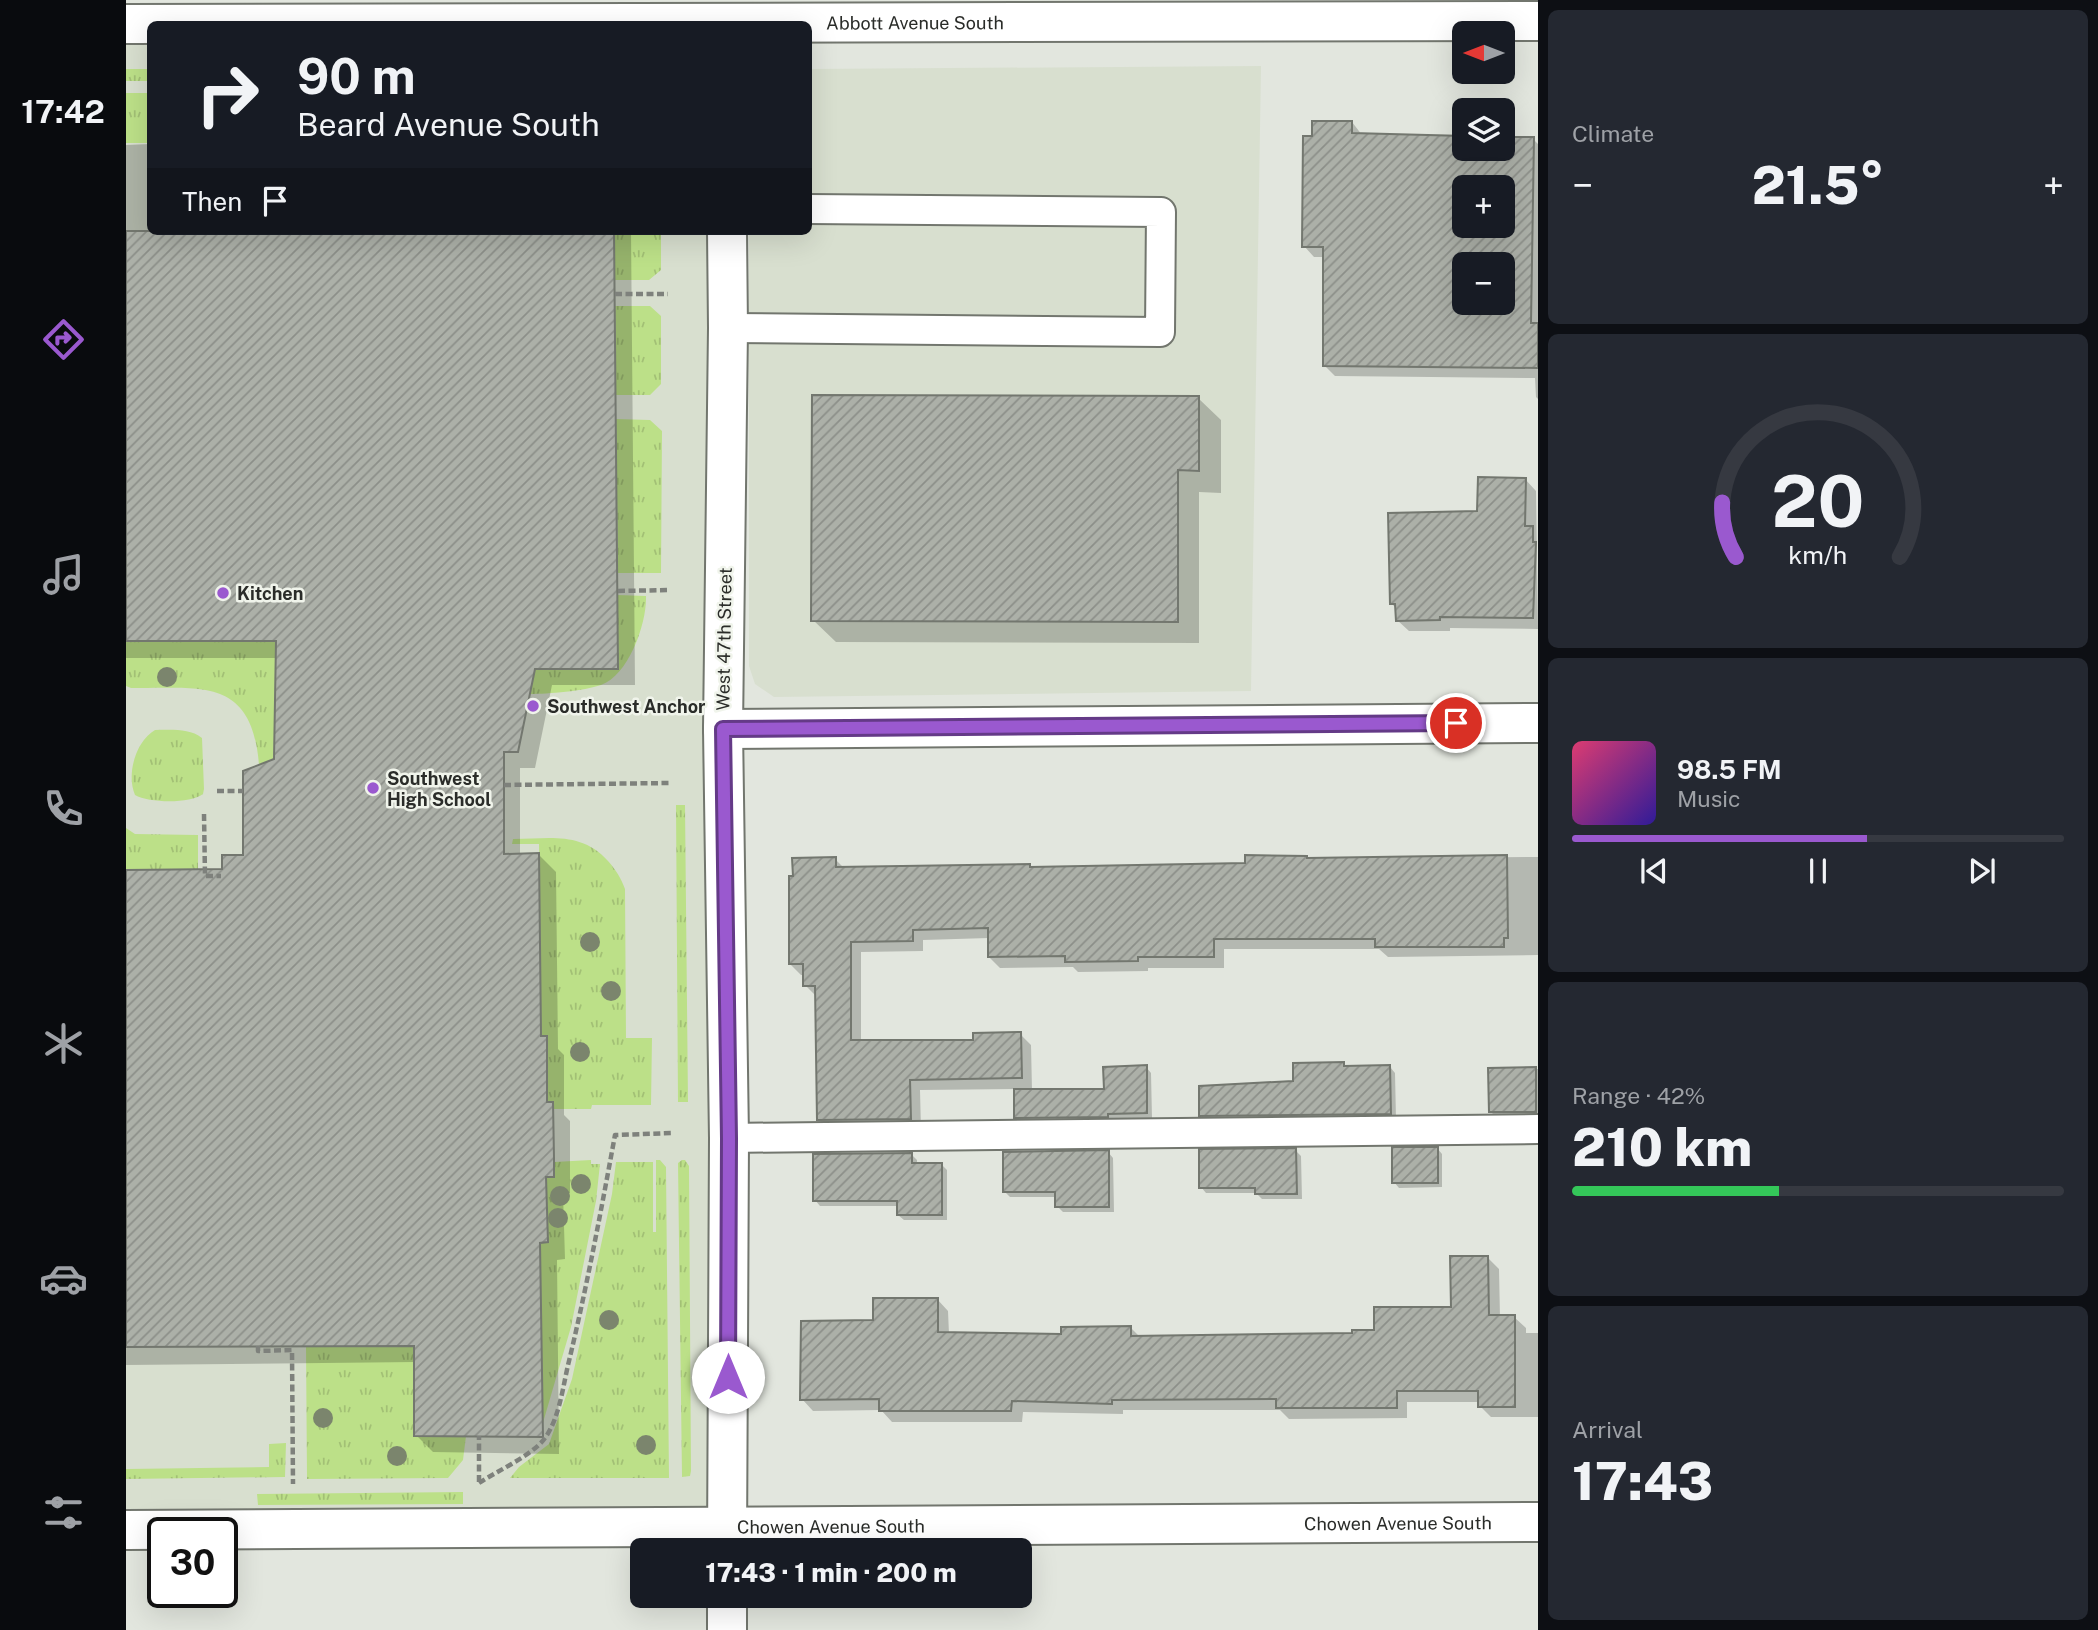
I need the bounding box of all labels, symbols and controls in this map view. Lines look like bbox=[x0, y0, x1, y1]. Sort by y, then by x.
street label: Abbott Avenue South bbox=[826, 12, 1004, 33]
north arrow bbox=[1452, 21, 1516, 84]
map controls bbox=[1452, 21, 1515, 315]
text: 90 m bbox=[297, 47, 416, 105]
icon: right bbox=[182, 49, 273, 140]
text: 17:42 bbox=[21, 93, 105, 130]
button: layers bbox=[1452, 98, 1515, 161]
text: Beard Avenue South bbox=[297, 106, 600, 143]
text: Climate bbox=[1572, 120, 1654, 147]
text: 21.5° bbox=[1752, 155, 1884, 216]
text: − bbox=[1572, 163, 1593, 208]
text: + bbox=[2043, 163, 2064, 208]
button: + bbox=[1452, 175, 1515, 238]
icon: arrive bbox=[256, 182, 294, 220]
text: Then bbox=[182, 186, 242, 217]
button: − bbox=[1452, 252, 1515, 315]
icon: directions bbox=[39, 315, 88, 364]
text: 20 bbox=[1771, 458, 1865, 543]
text: km/h bbox=[1789, 540, 1847, 570]
icon: music bbox=[39, 550, 88, 599]
street label: West 47th Street bbox=[712, 567, 736, 711]
place label: Kitchen bbox=[237, 583, 303, 604]
marker: Kitchen bbox=[215, 585, 231, 601]
pin bbox=[1426, 693, 1486, 753]
place label: Southwest Anchor bbox=[547, 696, 706, 717]
marker: Southwest Anchor bbox=[525, 698, 541, 714]
icon: arrive bbox=[1437, 704, 1475, 742]
text: 98.5 FM bbox=[1677, 754, 1782, 785]
place label: Southwest High School bbox=[387, 768, 491, 810]
marker: Southwest High School bbox=[365, 780, 381, 796]
icon: phone bbox=[39, 784, 88, 833]
text: Music bbox=[1677, 785, 1741, 812]
icon: previous bbox=[1635, 852, 1673, 890]
icon: pause bbox=[1799, 852, 1837, 890]
icon: next bbox=[1963, 852, 2001, 890]
icon: climate bbox=[39, 1019, 88, 1068]
text: Range · 42% bbox=[1572, 1082, 1705, 1109]
text: 210 km bbox=[1572, 1117, 1752, 1178]
icon: car bbox=[39, 1254, 88, 1303]
position arrow bbox=[691, 1340, 765, 1414]
text: Arrival bbox=[1572, 1416, 1643, 1443]
text: 17:43 bbox=[1572, 1451, 1713, 1512]
icon: filters bbox=[39, 1488, 88, 1537]
street label: Chowen Avenue South bbox=[1304, 1512, 1492, 1534]
street label: Chowen Avenue South bbox=[737, 1515, 925, 1537]
speed limit sign: 30 bbox=[147, 1517, 238, 1608]
text: 17:43 · 1 min · 200 m bbox=[705, 1557, 957, 1588]

